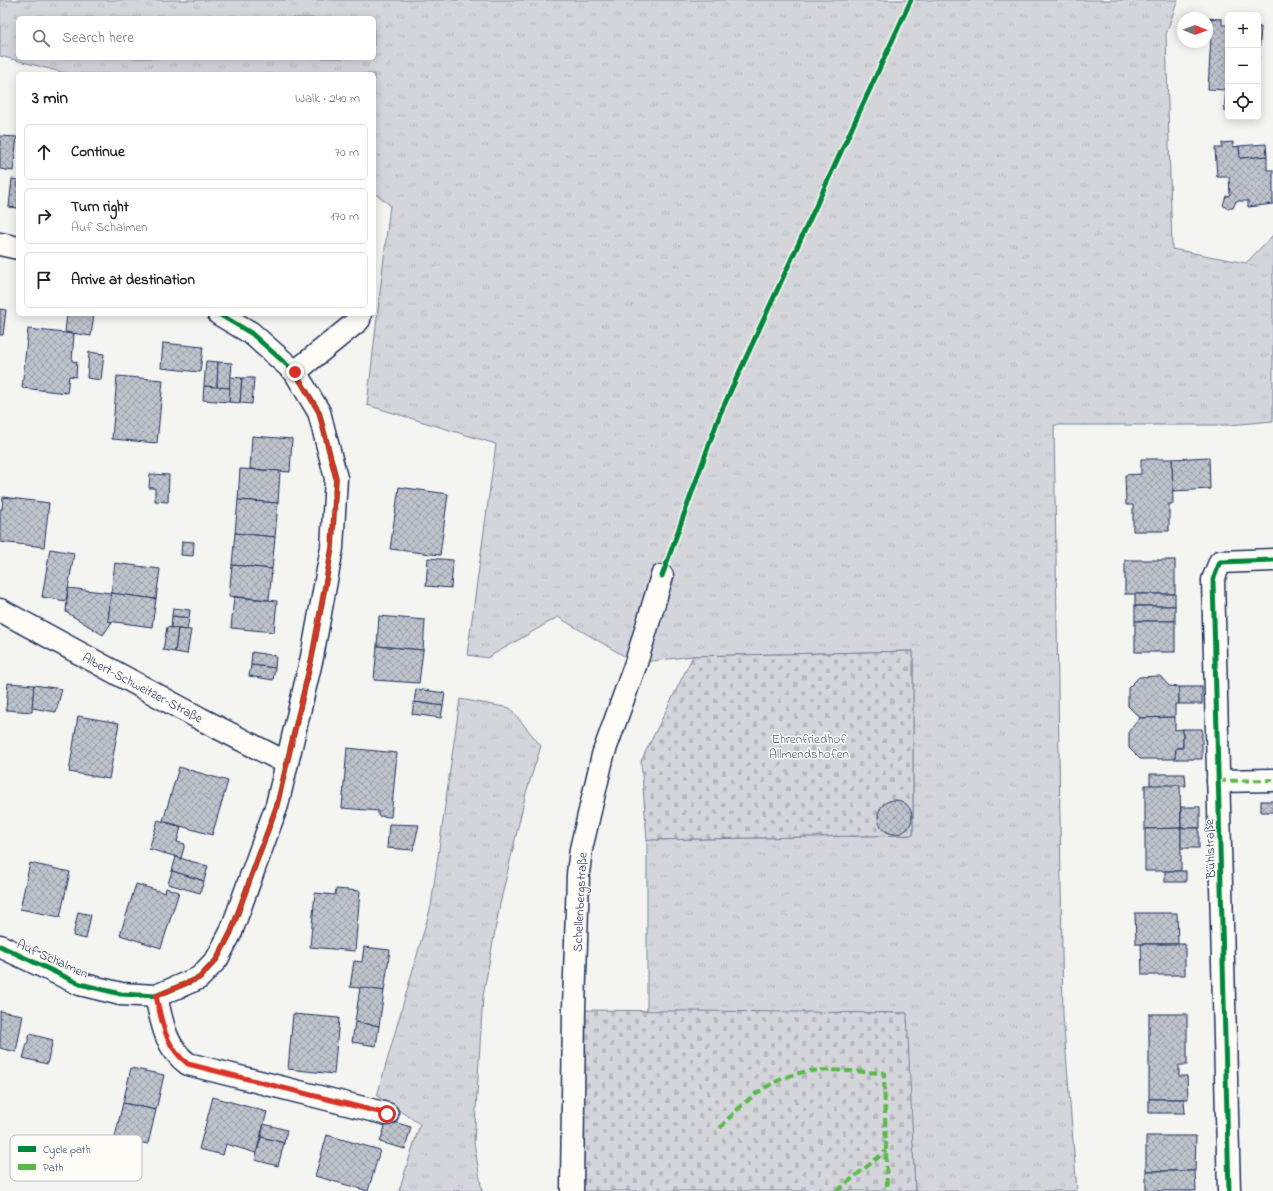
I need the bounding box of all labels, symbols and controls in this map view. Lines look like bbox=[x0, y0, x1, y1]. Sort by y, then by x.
north arrow bbox=[1177, 12, 1213, 48]
map controls bbox=[1225, 12, 1261, 120]
button: + bbox=[1225, 12, 1261, 48]
search box bbox=[16, 16, 376, 60]
icon: search bbox=[30, 27, 52, 49]
text: Search here bbox=[62, 27, 134, 49]
button: − bbox=[1225, 48, 1261, 84]
button: locate bbox=[1225, 84, 1261, 120]
text: 3 min bbox=[32, 86, 68, 111]
text: Walk · 240 m bbox=[295, 89, 360, 108]
icon: ahead bbox=[33, 141, 55, 163]
text: Continue bbox=[71, 141, 125, 163]
text: 70 m bbox=[335, 143, 359, 162]
text: Turn right bbox=[71, 196, 129, 218]
icon: right bbox=[33, 205, 55, 227]
text: 170 m bbox=[331, 207, 359, 226]
text: Auf Schalmen bbox=[71, 218, 148, 237]
icon: arrive bbox=[33, 269, 55, 291]
text: Arrive at destination bbox=[71, 269, 195, 291]
route end bbox=[286, 363, 304, 381]
street label: Albert-Schweitzer-Straße bbox=[79, 648, 206, 728]
park label: Ehrenfriedhof Allmendshofen bbox=[769, 730, 849, 764]
street label: Bühlstraße bbox=[1200, 819, 1221, 880]
street label: Schellenbergstraße bbox=[568, 852, 594, 953]
street label: Auf Schalmen bbox=[14, 935, 91, 984]
route start bbox=[378, 1105, 396, 1123]
legend bbox=[10, 1135, 142, 1181]
text: Cycle path bbox=[43, 1142, 91, 1159]
text: Path bbox=[43, 1160, 64, 1176]

